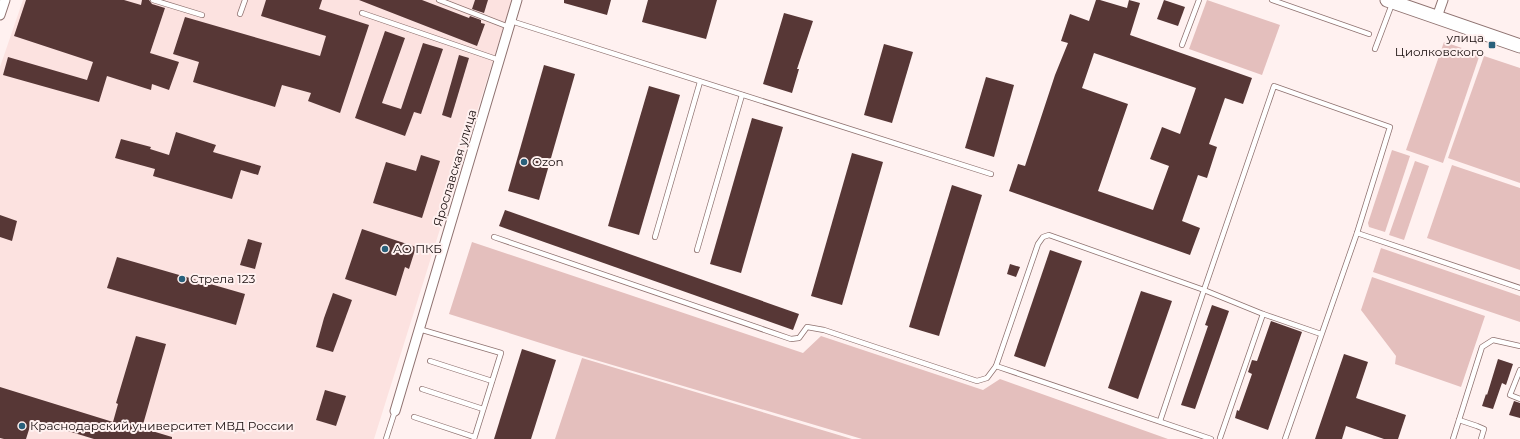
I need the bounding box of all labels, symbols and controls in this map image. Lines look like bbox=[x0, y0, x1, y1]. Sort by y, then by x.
place label: улица Циолковского bbox=[1395, 30, 1484, 59]
marker: улица Циолковского bbox=[1487, 40, 1497, 50]
street label: Ярославская улица bbox=[430, 108, 479, 228]
place label: Ozon bbox=[532, 154, 564, 169]
marker: Ozon bbox=[519, 157, 529, 167]
place label: АО ПКБ bbox=[393, 241, 442, 256]
marker: АО ПКБ bbox=[380, 244, 390, 254]
place label: Стрела 123 bbox=[190, 271, 255, 286]
marker: Стрела 123 bbox=[177, 274, 187, 284]
place label: Краснодарский университет МВД России bbox=[30, 418, 294, 433]
marker: Краснодарский университет МВД России bbox=[17, 421, 27, 431]

